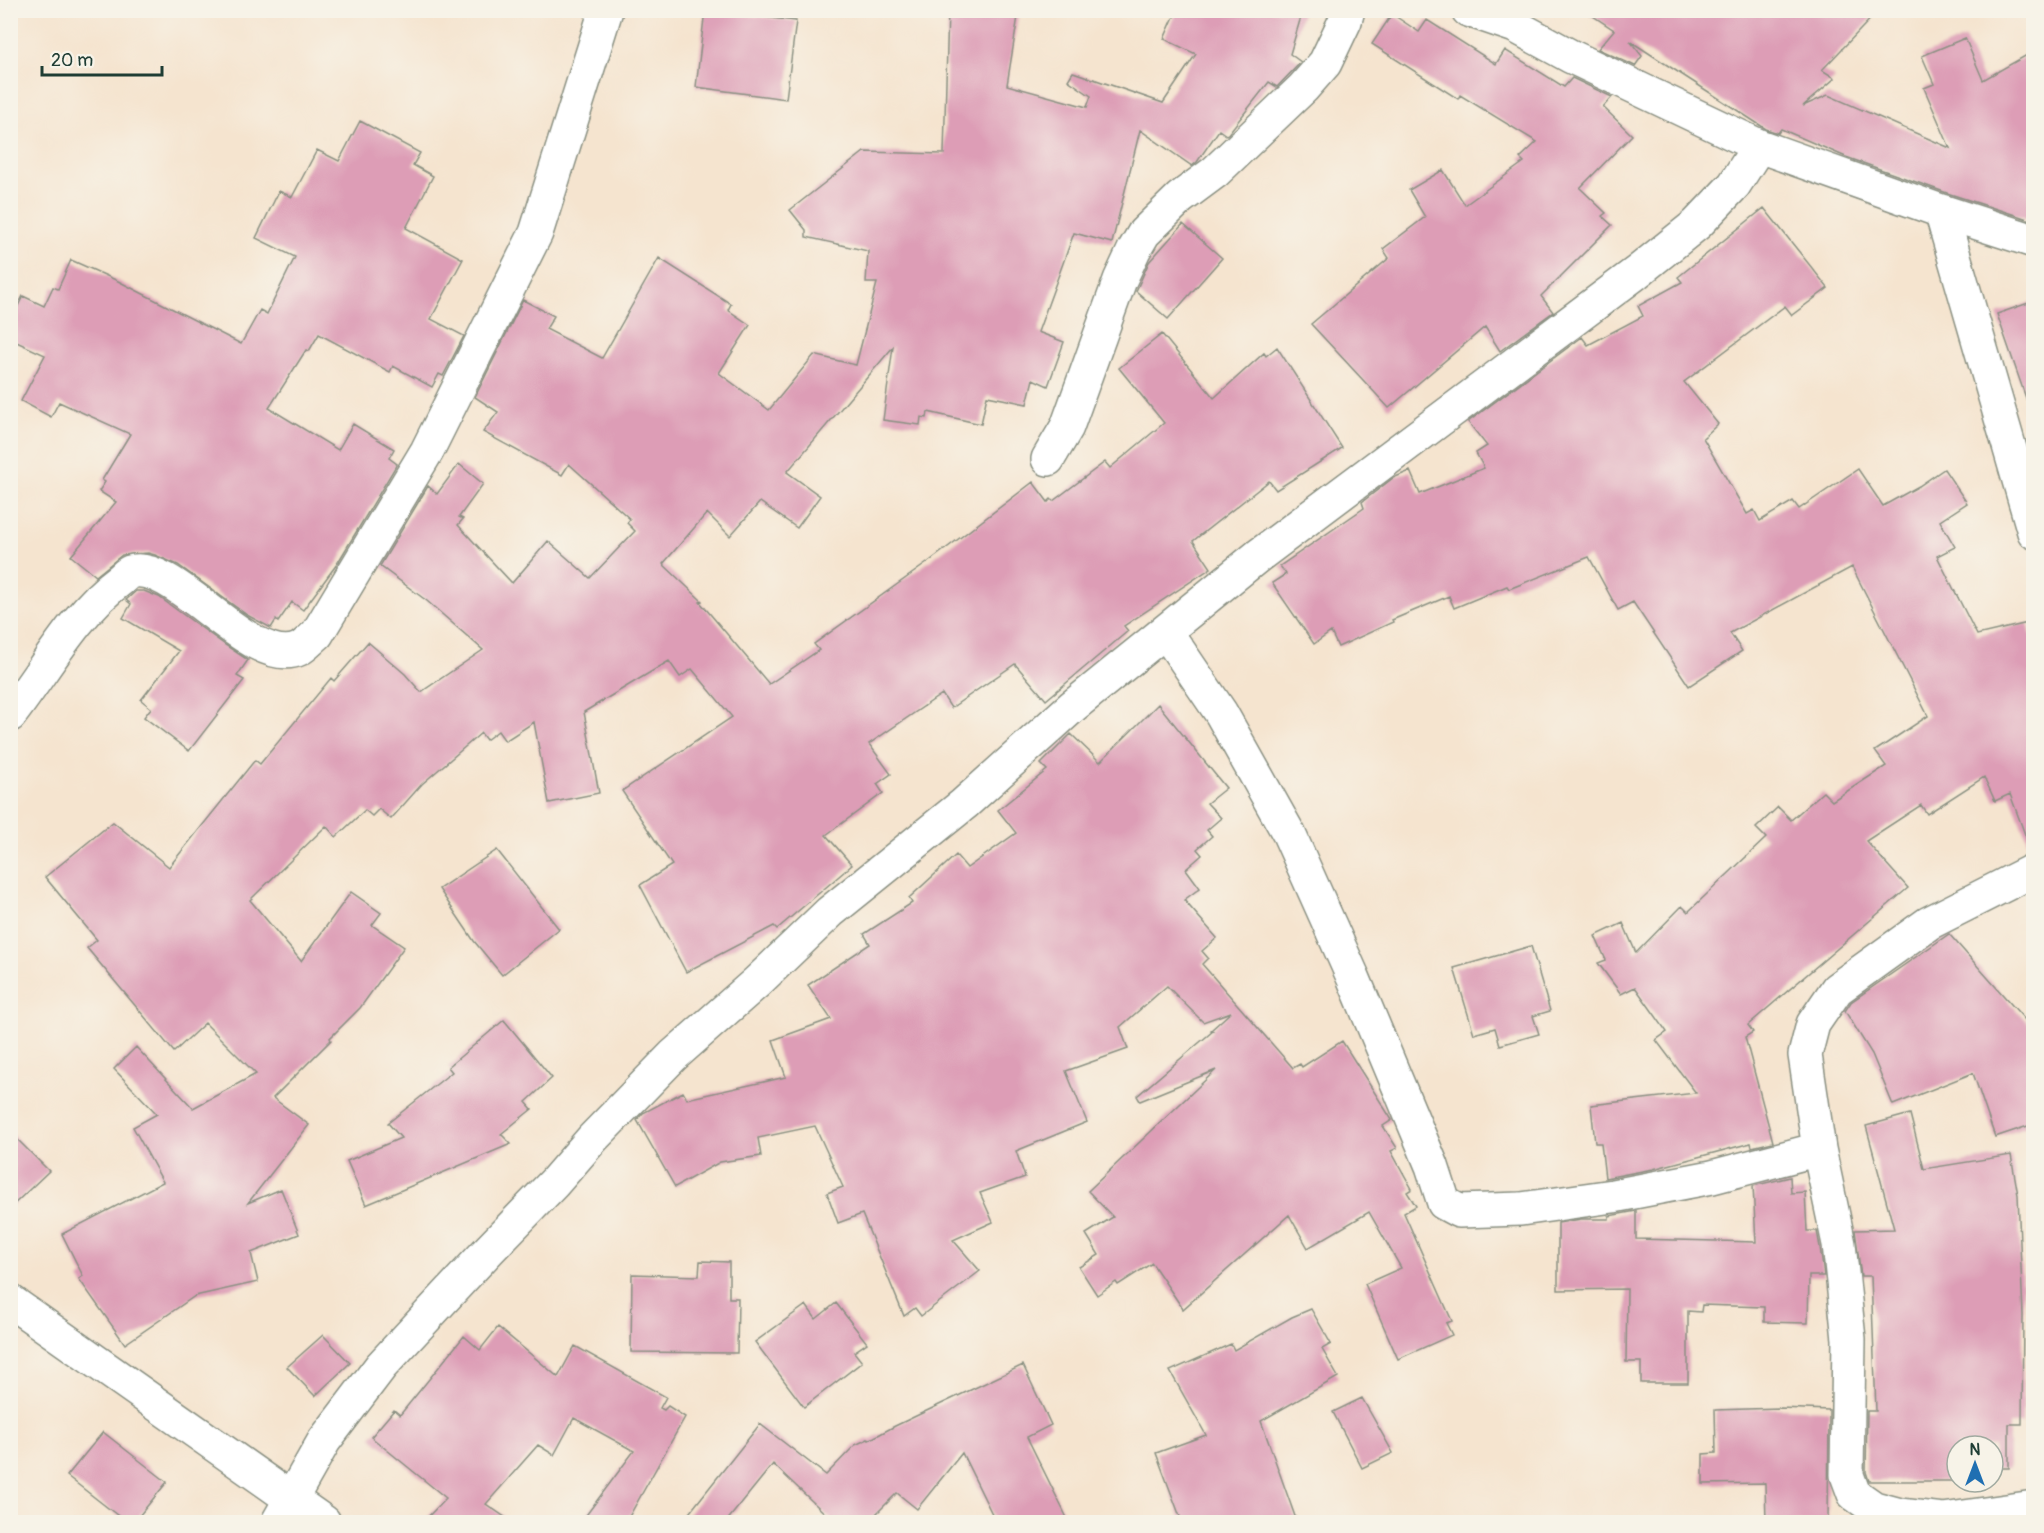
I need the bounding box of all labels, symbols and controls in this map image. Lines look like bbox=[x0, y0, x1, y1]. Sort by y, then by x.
scale bar bbox=[42, 39, 162, 77]
text: 20 m bbox=[51, 49, 93, 72]
north arrow bbox=[1945, 1434, 2005, 1494]
text: N bbox=[1970, 1440, 1981, 1460]

